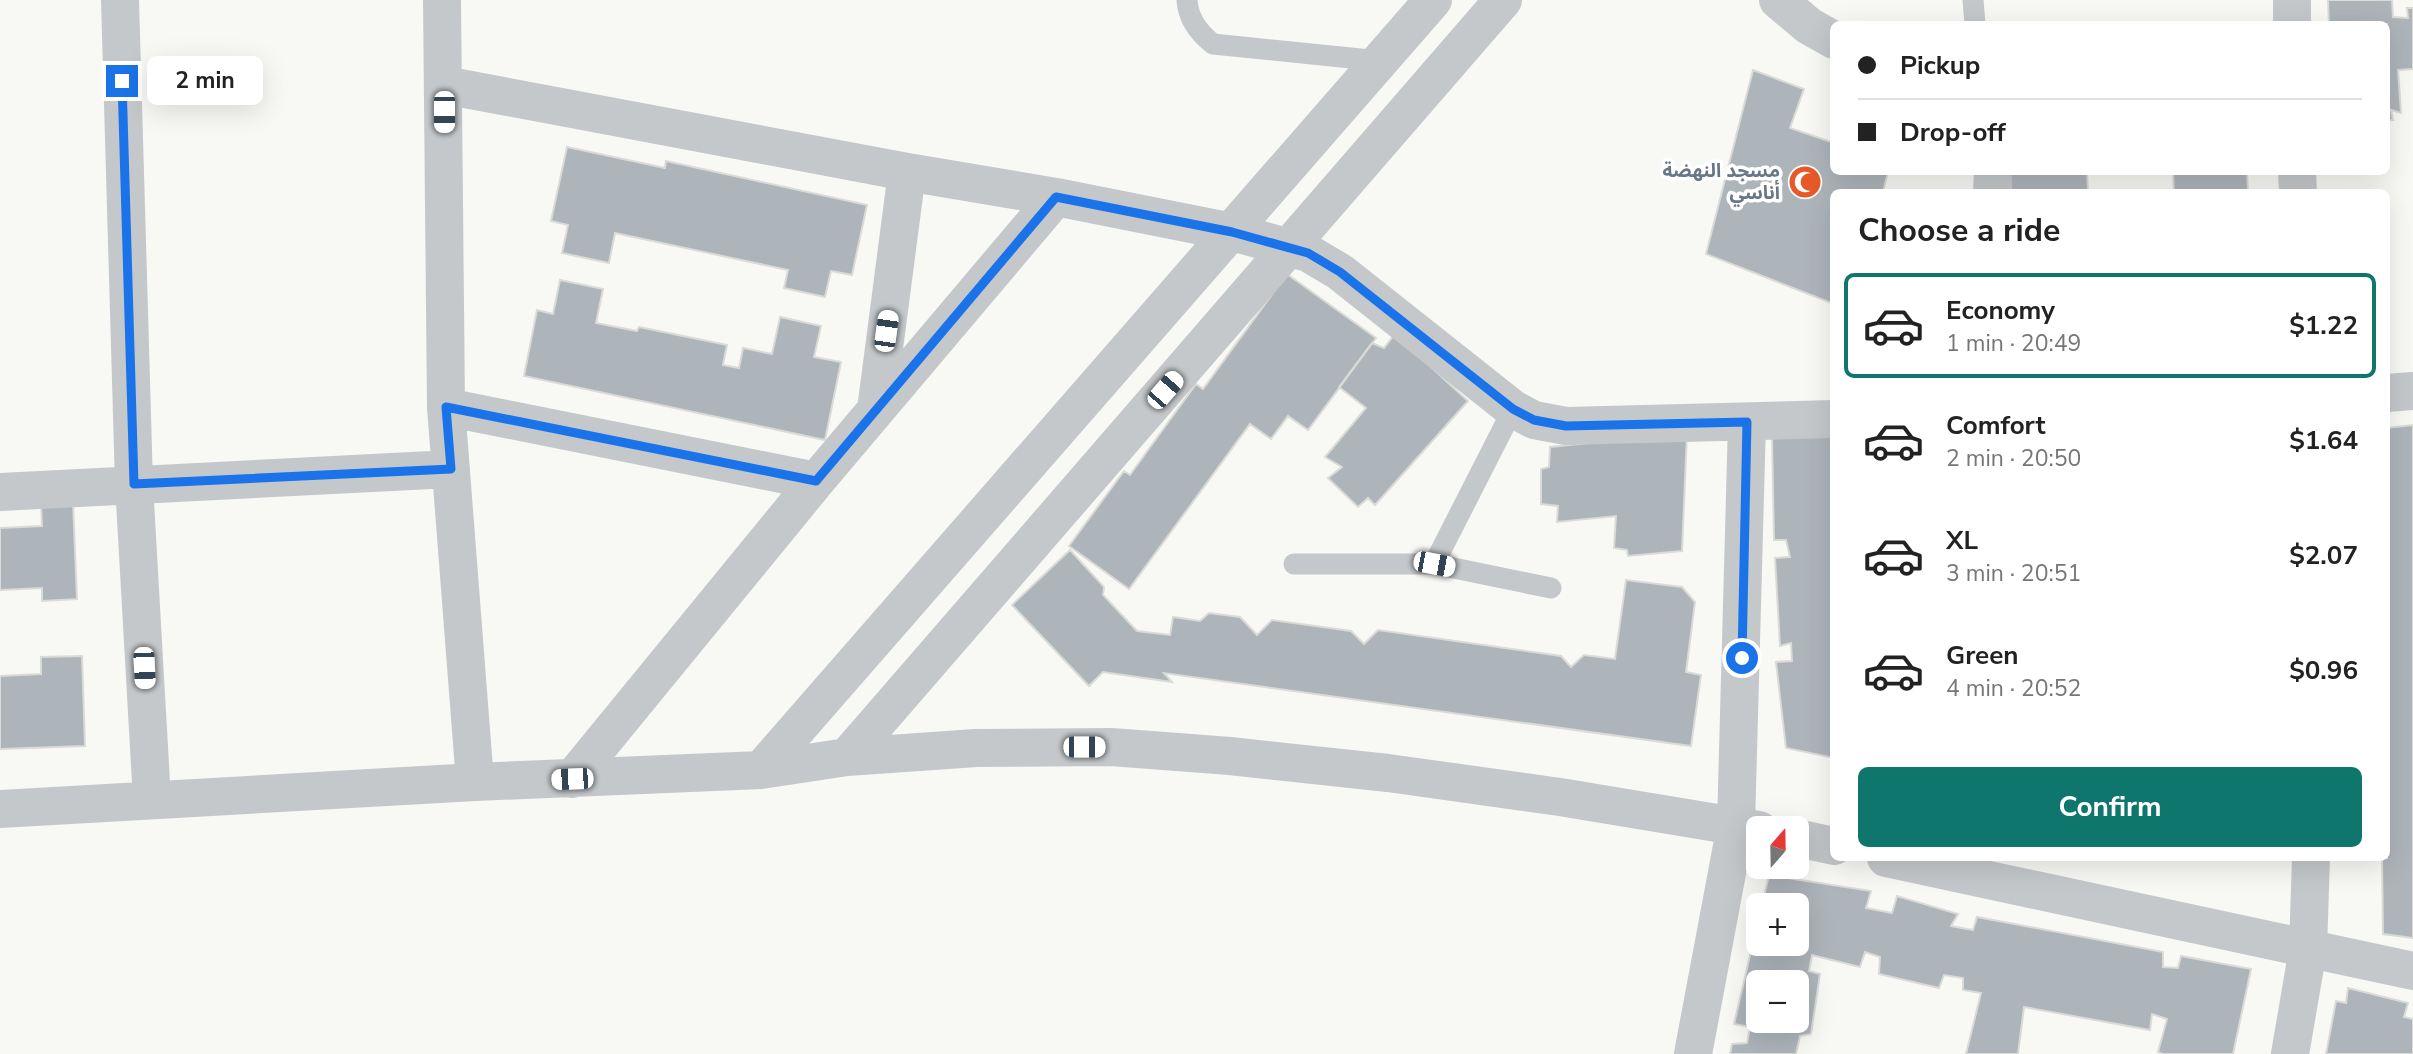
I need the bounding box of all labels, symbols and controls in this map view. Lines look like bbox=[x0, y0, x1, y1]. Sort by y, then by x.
text: Pickup bbox=[1900, 48, 1980, 83]
callout: 2 min bbox=[146, 56, 262, 106]
route end bbox=[106, 65, 138, 97]
text: 2 min bbox=[175, 65, 235, 96]
car bbox=[434, 91, 455, 133]
text: Drop-off bbox=[1900, 115, 2006, 150]
place label: مسجد النهضة أناسي bbox=[1663, 158, 1780, 207]
mosque icon: مسجد النهضة أناسي bbox=[1786, 163, 1824, 201]
text: Choose a ride bbox=[1858, 209, 2060, 252]
text: Economy bbox=[1946, 293, 2055, 328]
icon: car bbox=[1862, 294, 1925, 357]
text: $1.22 bbox=[2289, 308, 2358, 343]
car bbox=[873, 309, 900, 353]
text: 1 min · 20:49 bbox=[1946, 328, 2081, 359]
car bbox=[1144, 367, 1187, 413]
text: Comfort bbox=[1946, 408, 2046, 443]
icon: car bbox=[1862, 409, 1925, 472]
text: $1.64 bbox=[2289, 423, 2358, 458]
text: 2 min · 20:50 bbox=[1946, 443, 2081, 474]
text: XL bbox=[1946, 523, 1978, 558]
icon: car bbox=[1862, 524, 1925, 587]
text: $2.07 bbox=[2289, 538, 2358, 573]
car bbox=[1412, 550, 1457, 578]
text: 3 min · 20:51 bbox=[1946, 558, 2081, 589]
text: Green bbox=[1946, 638, 2019, 673]
icon: car bbox=[1862, 639, 1925, 702]
route start bbox=[1726, 642, 1758, 674]
car bbox=[133, 646, 156, 690]
text: $0.96 bbox=[2289, 653, 2358, 688]
text: 4 min · 20:52 bbox=[1946, 673, 2081, 704]
car bbox=[1064, 737, 1106, 758]
button: Confirm bbox=[1858, 767, 2362, 847]
car bbox=[551, 768, 594, 790]
north arrow bbox=[1746, 816, 1810, 878]
map controls bbox=[1746, 816, 1809, 1033]
button: + bbox=[1746, 893, 1809, 956]
button: − bbox=[1746, 970, 1809, 1033]

